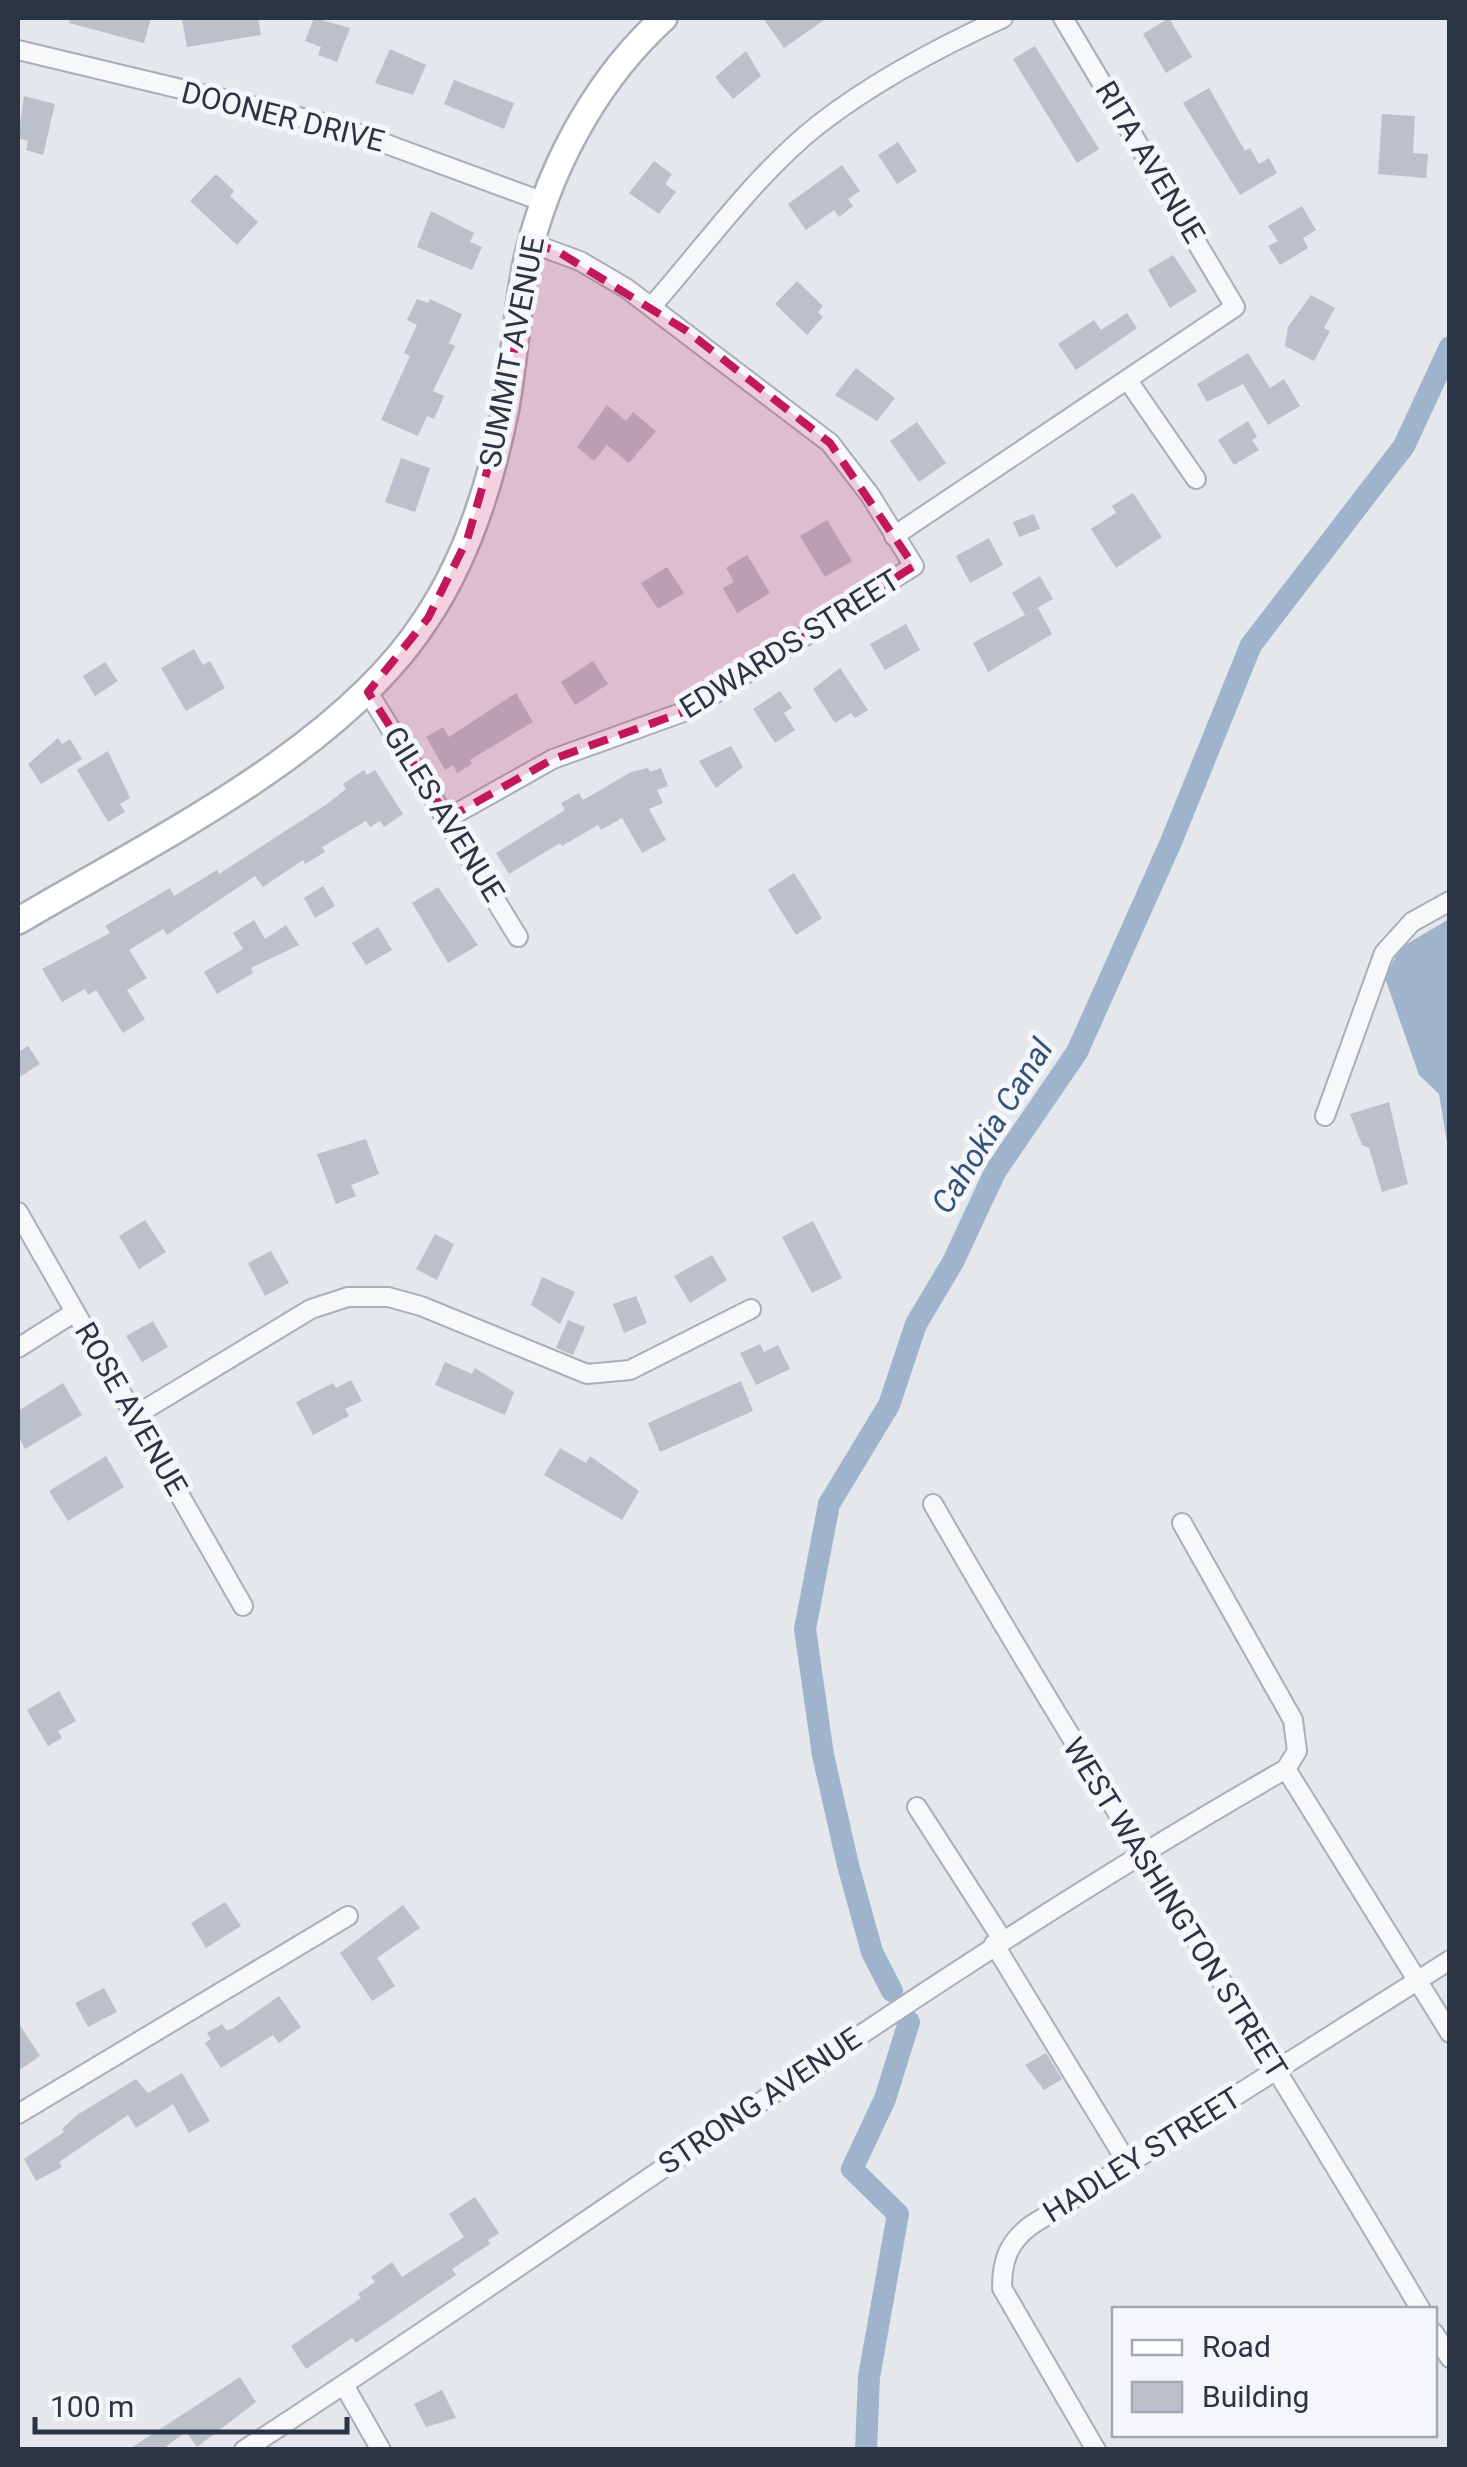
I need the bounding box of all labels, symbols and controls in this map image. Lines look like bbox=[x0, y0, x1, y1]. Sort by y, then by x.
street label: DOONER DRIVE bbox=[178, 74, 388, 159]
street label: RITA AVENUE bbox=[1088, 75, 1212, 249]
street label: SUMMIT AVENUE bbox=[472, 233, 551, 470]
street label: EDWARDS STREET bbox=[674, 562, 906, 725]
street label: GILES AVENUE bbox=[377, 720, 512, 908]
water label: Cahokia Canal bbox=[923, 1031, 1061, 1220]
street label: ROSE AVENUE bbox=[68, 1316, 195, 1501]
street label: WEST WASHINGTON STREET bbox=[1056, 1731, 1295, 2084]
street label: STRONG AVENUE bbox=[652, 2020, 868, 2181]
street label: HADLEY STREET bbox=[1037, 2080, 1247, 2229]
legend bbox=[1112, 2307, 1437, 2437]
text: Road bbox=[1202, 2329, 1271, 2364]
scale bar bbox=[35, 2372, 348, 2434]
text: Building bbox=[1202, 2379, 1309, 2414]
text: 100 m bbox=[50, 2389, 134, 2424]

